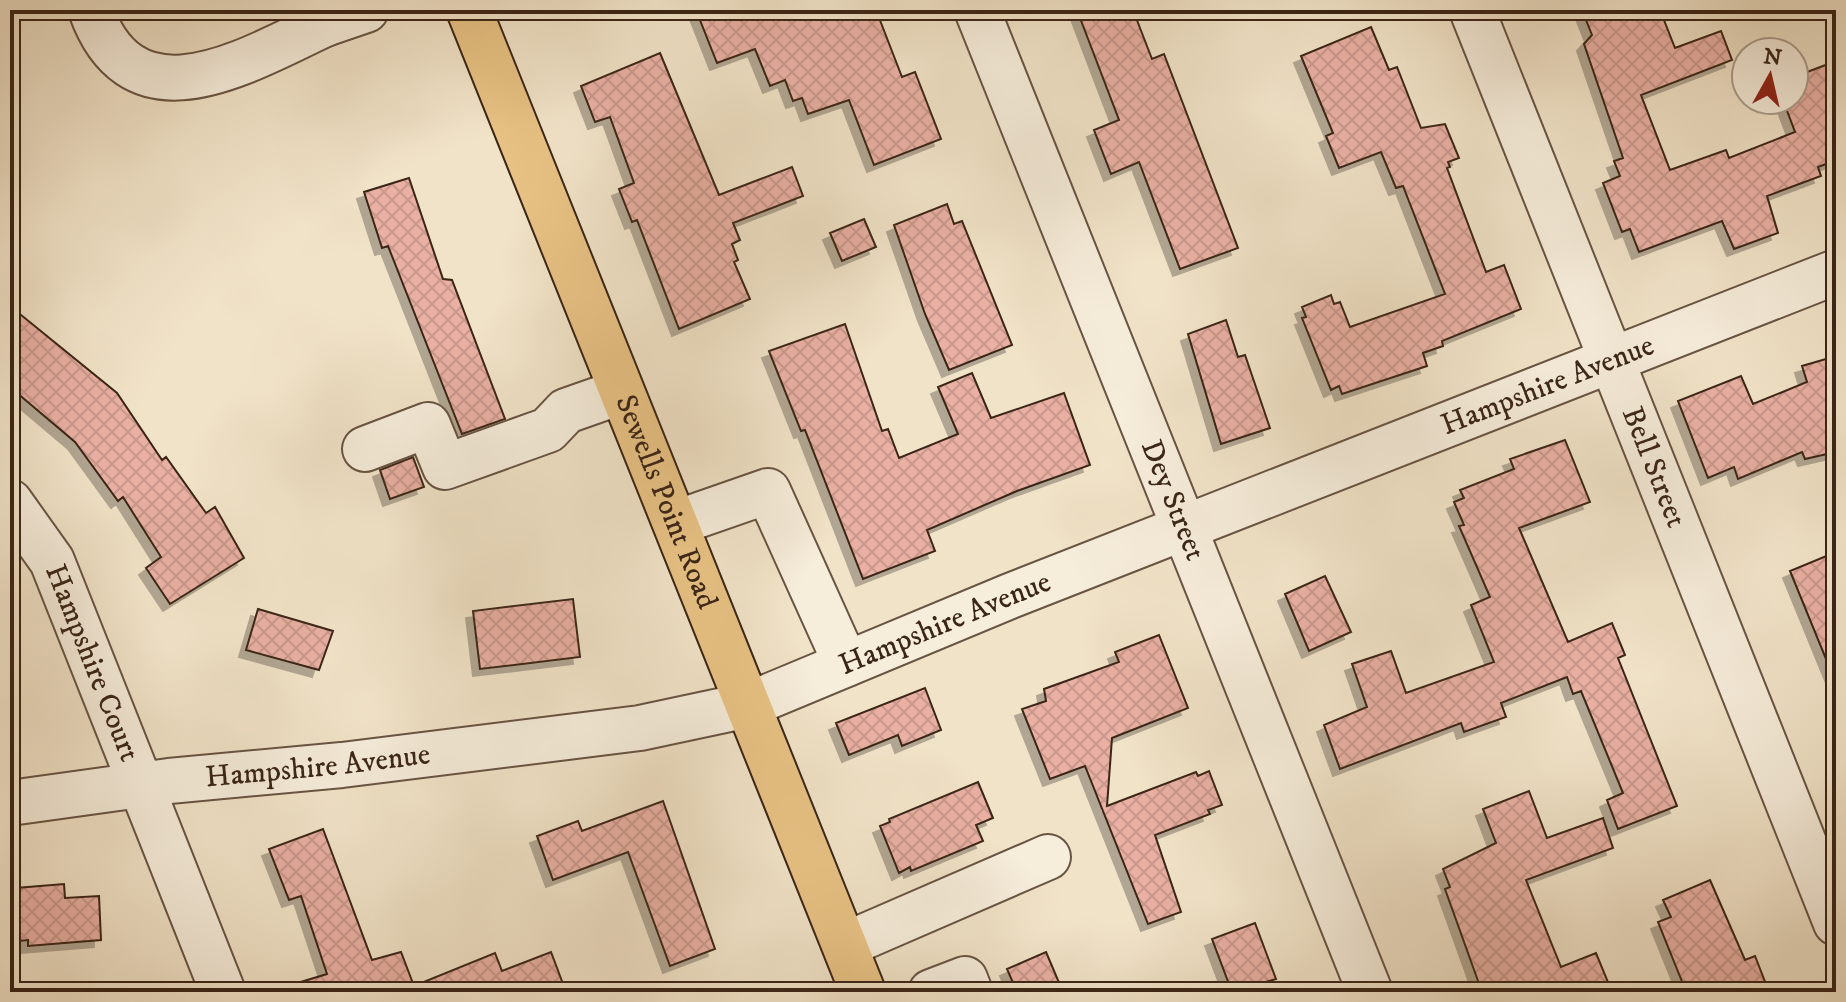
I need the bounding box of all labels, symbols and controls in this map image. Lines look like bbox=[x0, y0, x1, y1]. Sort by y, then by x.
north arrow bbox=[1730, 36, 1810, 116]
text: N bbox=[1762, 43, 1783, 72]
street label: Hampshire Avenue bbox=[1436, 327, 1659, 444]
street label: Sewells Point Road bbox=[607, 390, 726, 614]
street label: Bell Street bbox=[1614, 401, 1695, 533]
street label: Dey Street bbox=[1133, 435, 1214, 566]
street label: Hampshire Court bbox=[37, 559, 148, 767]
street label: Hampshire Avenue bbox=[833, 563, 1056, 684]
street label: Hampshire Avenue bbox=[204, 736, 432, 796]

